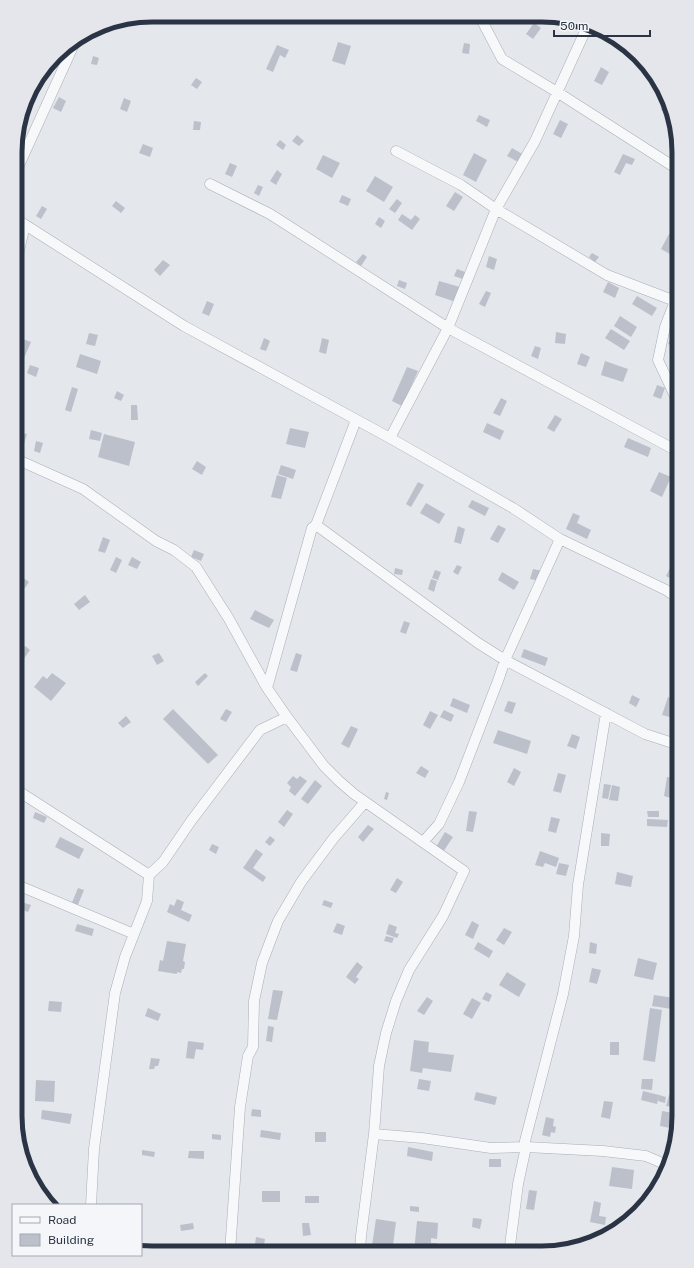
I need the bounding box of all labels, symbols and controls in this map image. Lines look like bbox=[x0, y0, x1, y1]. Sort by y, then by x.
scale bar bbox=[554, 12, 650, 38]
text: 50 m bbox=[560, 19, 588, 33]
legend bbox=[12, 1204, 142, 1256]
text: Road bbox=[48, 1213, 76, 1227]
text: Building bbox=[48, 1233, 94, 1247]

